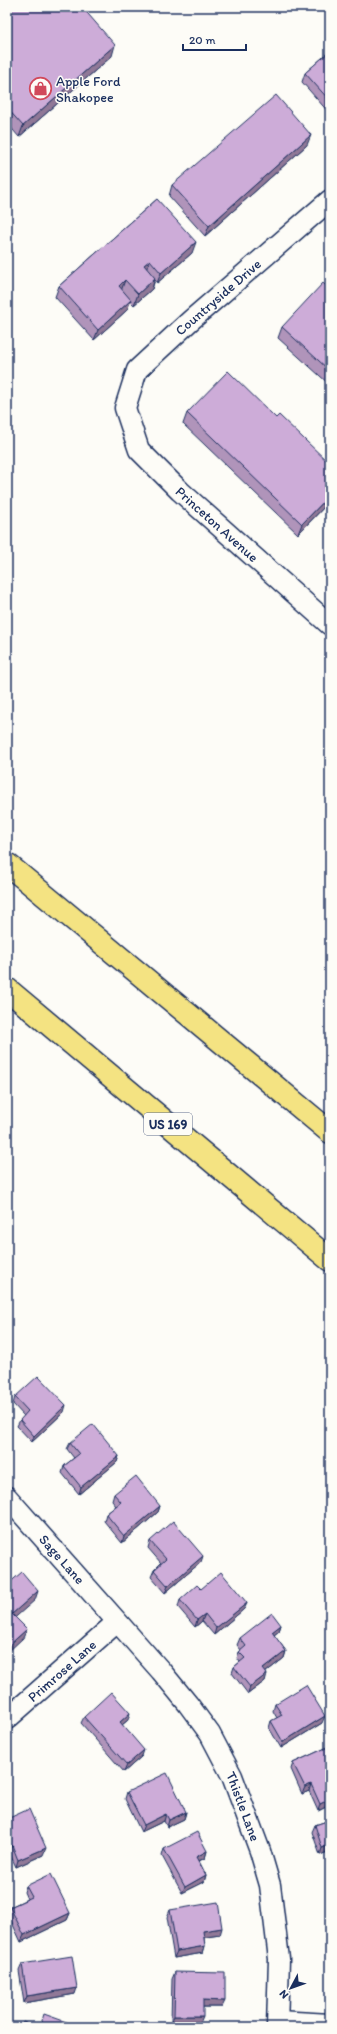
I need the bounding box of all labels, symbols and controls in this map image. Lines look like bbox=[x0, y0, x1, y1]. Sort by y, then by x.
scale bar bbox=[183, 26, 246, 52]
text: 20 m bbox=[189, 33, 216, 47]
place label: Apple Ford Shakopee bbox=[56, 73, 121, 106]
shop icon: Apple Ford Shakopee bbox=[27, 76, 53, 102]
street label: Countryside Drive bbox=[172, 255, 265, 339]
street label: Princeton Avenue bbox=[172, 483, 262, 566]
road number: US 169 bbox=[144, 1113, 192, 1135]
street label: Sage Lane bbox=[35, 1531, 88, 1588]
street label: Primrose Lane bbox=[24, 1636, 100, 1706]
street label: Thistle Lane bbox=[222, 1769, 264, 1844]
north arrow bbox=[271, 1968, 311, 2008]
text: N bbox=[276, 1987, 291, 2001]

